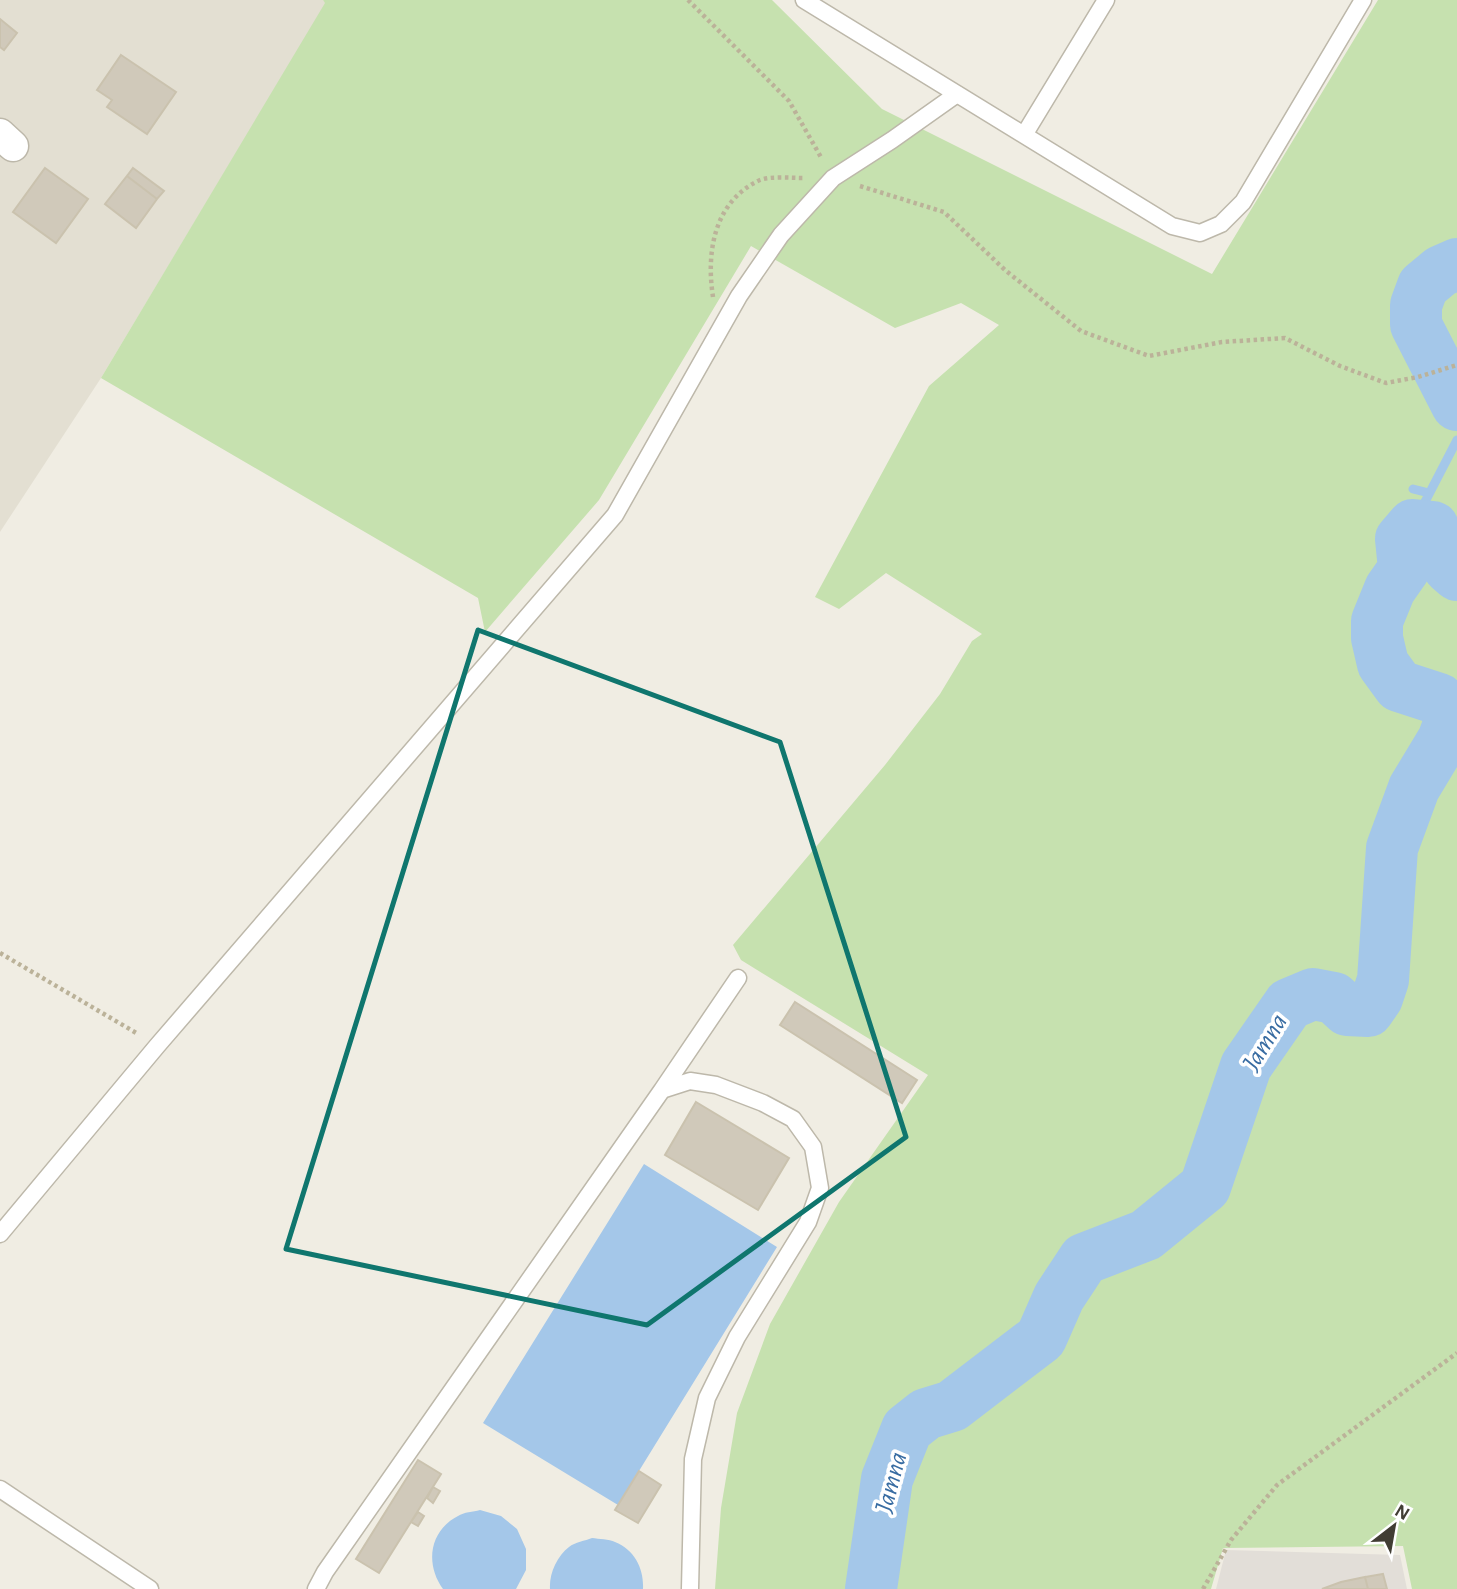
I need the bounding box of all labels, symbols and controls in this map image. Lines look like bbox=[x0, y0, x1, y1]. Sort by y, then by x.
water label: Jamna bbox=[1237, 1009, 1292, 1076]
water label: Jamna bbox=[870, 1449, 911, 1516]
north arrow bbox=[1359, 1491, 1429, 1561]
text: N bbox=[1391, 1501, 1413, 1524]

